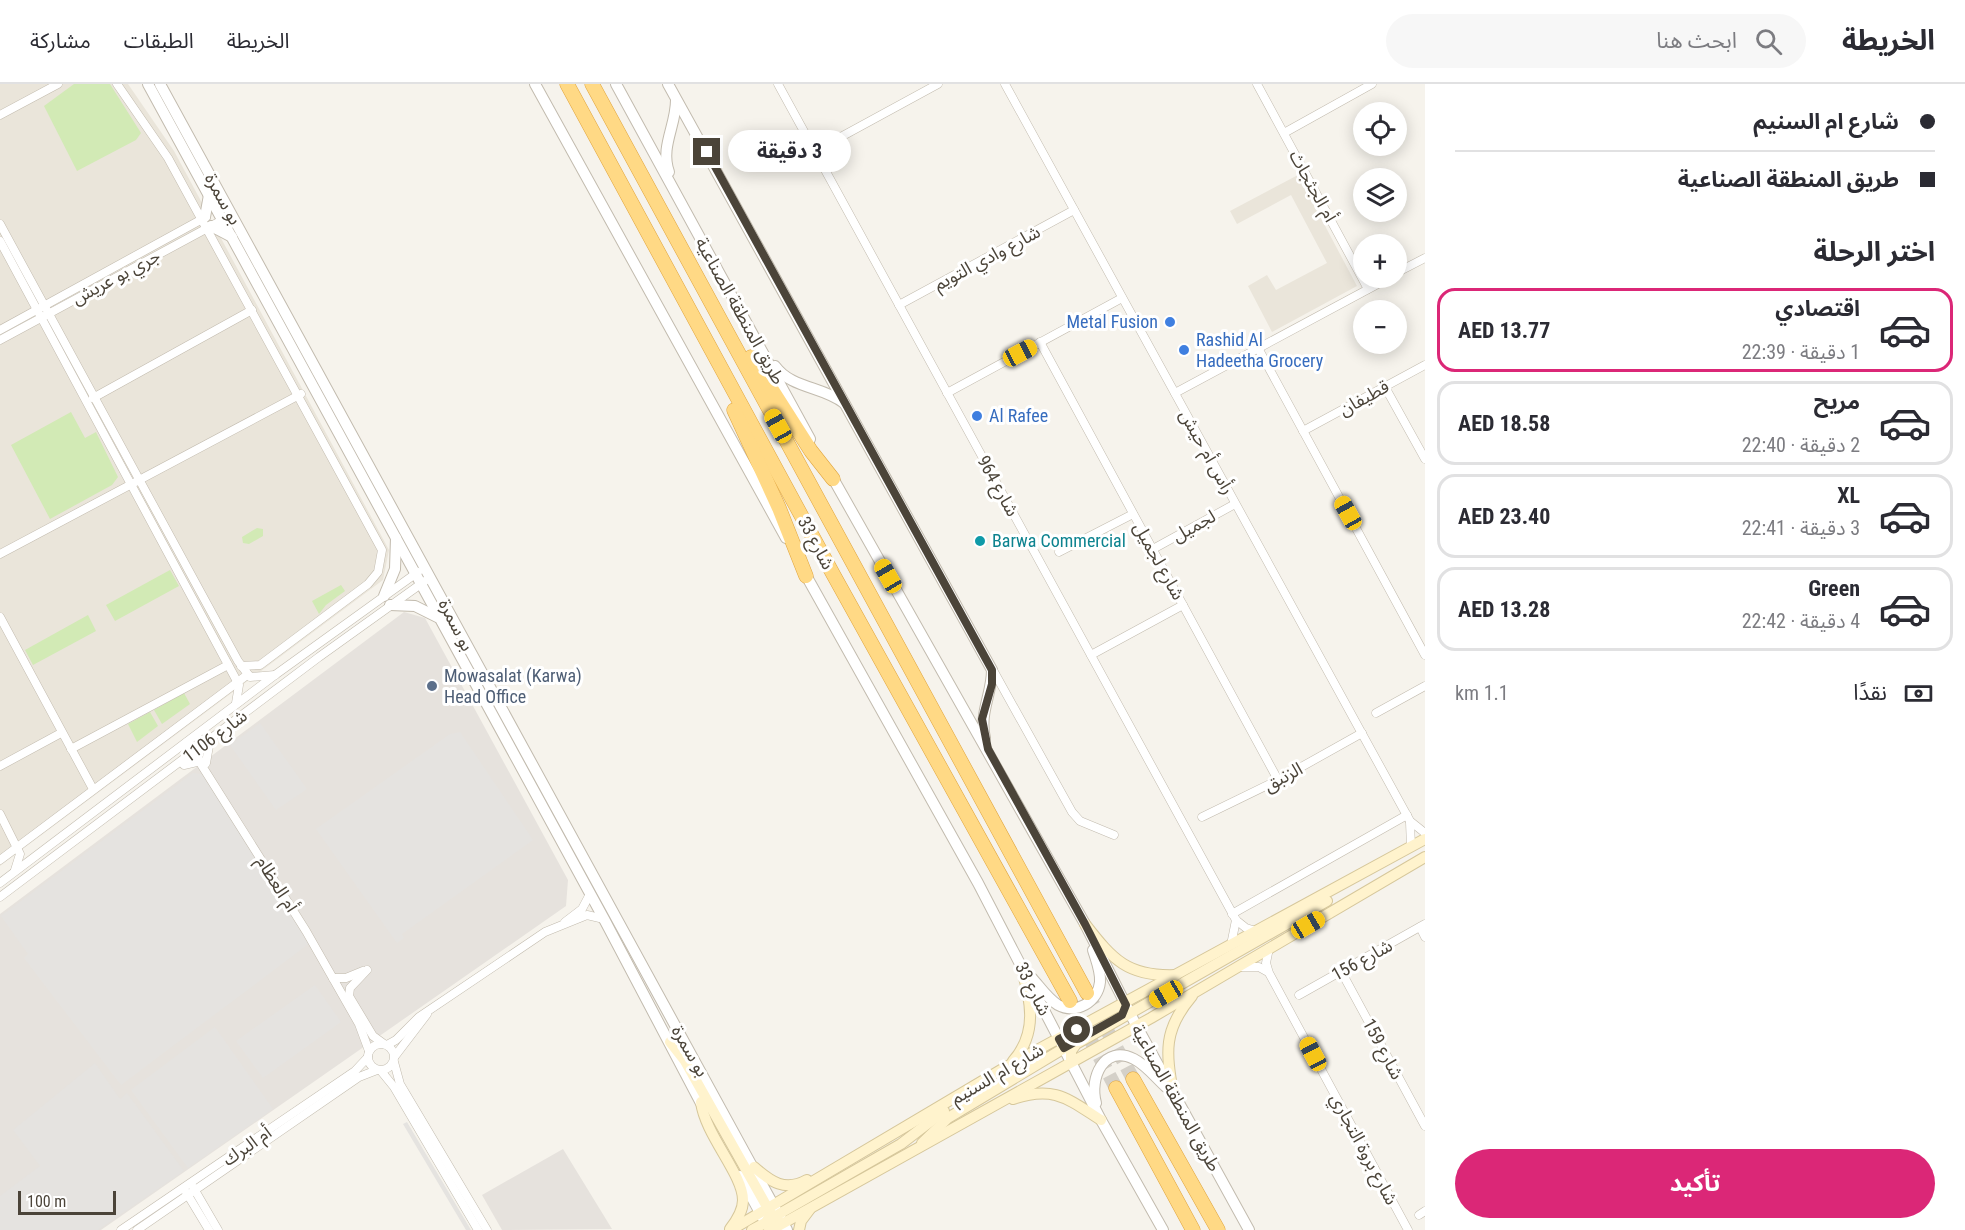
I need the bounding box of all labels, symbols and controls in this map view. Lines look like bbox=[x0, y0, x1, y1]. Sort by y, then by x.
search box bbox=[1386, 14, 1806, 68]
text: الخريطة bbox=[1842, 24, 1935, 57]
icon: search bbox=[1752, 25, 1785, 58]
text: ابحث هنا bbox=[1656, 28, 1737, 53]
text: مشاركة bbox=[30, 29, 91, 53]
text: الطبقات bbox=[124, 29, 194, 53]
text: الخريطة bbox=[227, 29, 290, 53]
map controls bbox=[1353, 102, 1407, 354]
button: locate bbox=[1353, 102, 1407, 156]
text: شارع ام السنيم bbox=[1753, 109, 1899, 134]
callout: 3 دقيقة bbox=[728, 131, 851, 173]
route end bbox=[693, 138, 720, 165]
text: 3 دقيقة bbox=[757, 139, 822, 163]
street label: أم الجثجاث bbox=[1282, 146, 1342, 227]
text: طريق المنطقة الصناعية bbox=[1678, 167, 1899, 192]
button: layers bbox=[1353, 168, 1407, 222]
street label: بو سمرة bbox=[200, 169, 246, 229]
street label: شارع وادي التويم bbox=[930, 221, 1046, 298]
street label: طريق المنطقة الصناعية bbox=[690, 234, 790, 388]
button: + bbox=[1353, 234, 1407, 288]
text: اختر الرحلة bbox=[1813, 236, 1935, 268]
street label: جري بو عريش bbox=[68, 245, 165, 311]
text: اقتصادي bbox=[1775, 296, 1860, 321]
button: − bbox=[1353, 300, 1407, 354]
icon: car bbox=[1878, 303, 1932, 357]
place label: Metal Fusion bbox=[1066, 311, 1158, 332]
marker: Metal Fusion bbox=[1163, 315, 1177, 329]
text: AED 13.77 bbox=[1458, 318, 1550, 343]
place label: Rashid Al Hadeetha Grocery bbox=[1196, 329, 1324, 371]
car bbox=[1000, 337, 1040, 369]
text: 1 دقيقة · 22:39 bbox=[1742, 340, 1860, 364]
marker: Rashid Al Hadeetha Grocery bbox=[1177, 343, 1191, 357]
street label: قطيفان bbox=[1335, 375, 1393, 421]
text: مريح bbox=[1814, 389, 1860, 414]
icon: car bbox=[1878, 396, 1932, 450]
place label: Al Rafee bbox=[989, 405, 1048, 426]
car bbox=[761, 406, 795, 446]
street label: رأس أم حيش bbox=[1172, 406, 1240, 500]
marker: Al Rafee bbox=[970, 409, 984, 423]
text: AED 18.58 bbox=[1458, 411, 1550, 436]
text: 2 دقيقة · 22:40 bbox=[1742, 433, 1860, 457]
street label: شارع 964 bbox=[970, 452, 1024, 522]
text: XL bbox=[1837, 483, 1860, 508]
icon: car bbox=[1878, 489, 1932, 543]
car bbox=[1331, 493, 1365, 533]
text: AED 23.40 bbox=[1458, 504, 1550, 529]
street label: لجميل bbox=[1168, 505, 1220, 547]
street label: شارع 33 bbox=[790, 513, 839, 575]
text: 3 دقيقة · 22:41 bbox=[1742, 516, 1860, 540]
street label: شارع لجميل bbox=[1126, 518, 1189, 605]
place label: Barwa Commercial bbox=[992, 530, 1126, 551]
marker: Barwa Commercial bbox=[973, 534, 987, 548]
car bbox=[871, 556, 905, 596]
text: Green bbox=[1808, 576, 1860, 601]
icon: car bbox=[1878, 582, 1932, 636]
street label: بو سمرة bbox=[434, 595, 478, 655]
text: AED 13.28 bbox=[1458, 597, 1550, 622]
text: 4 دقيقة · 22:42 bbox=[1742, 609, 1860, 633]
place label: Mowasalat (Karwa) Head Office bbox=[444, 665, 582, 707]
icon: cash bbox=[1902, 677, 1935, 710]
marker: Mowasalat (Karwa) Head Office bbox=[425, 679, 439, 693]
text: نقدًا bbox=[1853, 680, 1887, 705]
text: 1.1 km bbox=[1455, 681, 1509, 705]
street label: شارع 1106 bbox=[179, 705, 253, 770]
street label: الزنبق bbox=[1260, 758, 1306, 796]
street label: أم العظام bbox=[249, 852, 303, 918]
car bbox=[1288, 908, 1328, 942]
street label: شارع 156 bbox=[1328, 934, 1398, 988]
street label: شارع 33 bbox=[1008, 959, 1056, 1021]
car bbox=[1146, 977, 1186, 1011]
street label: شارع 159 bbox=[1355, 1015, 1408, 1085]
route start bbox=[1063, 1016, 1090, 1043]
street label: بو سمرة bbox=[667, 1021, 713, 1081]
street label: طريق المنطقة الصناعية bbox=[1126, 1021, 1226, 1175]
car bbox=[1297, 1034, 1329, 1074]
street label: شارع ام السنيم bbox=[947, 1039, 1049, 1112]
street label: شارع بروة التجاري bbox=[1323, 1089, 1403, 1210]
street label: أم البرك bbox=[218, 1121, 277, 1173]
button: تأكيد bbox=[1455, 1149, 1935, 1218]
scale bar bbox=[18, 1188, 116, 1216]
text: 100 m bbox=[27, 1192, 66, 1211]

